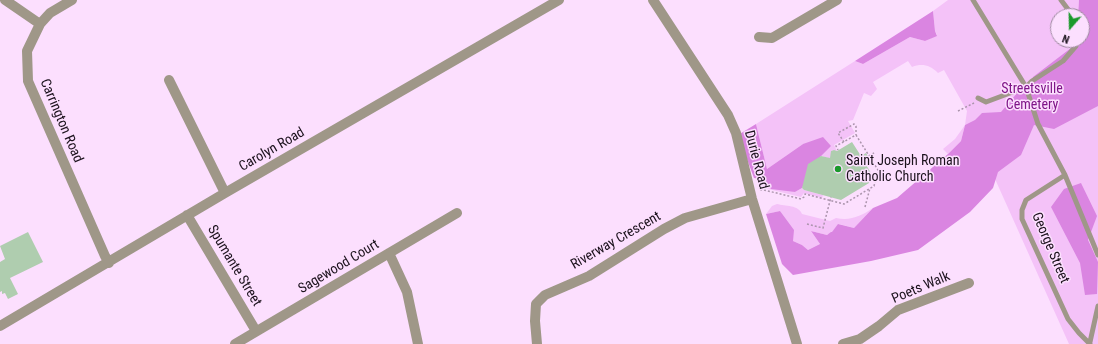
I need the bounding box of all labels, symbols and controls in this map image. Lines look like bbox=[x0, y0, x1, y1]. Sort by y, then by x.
north arrow bbox=[1050, 8, 1090, 48]
text: N bbox=[1061, 32, 1071, 46]
street label: Carrington Road bbox=[36, 77, 86, 165]
park label: Streetsville Cemetery bbox=[1001, 81, 1063, 114]
street label: Carolyn Road bbox=[236, 124, 308, 176]
street label: Durie Road bbox=[740, 129, 772, 191]
place label: Saint Joseph Roman Catholic Church bbox=[846, 153, 959, 186]
marker: Saint Joseph Roman Catholic Church bbox=[833, 164, 843, 174]
street label: Riverway Crescent bbox=[568, 208, 664, 274]
street label: George Street bbox=[1028, 210, 1072, 286]
street label: Spumante Street bbox=[203, 222, 265, 310]
street label: Sagewood Court bbox=[296, 236, 382, 298]
street label: Poets Walk bbox=[889, 268, 953, 308]

